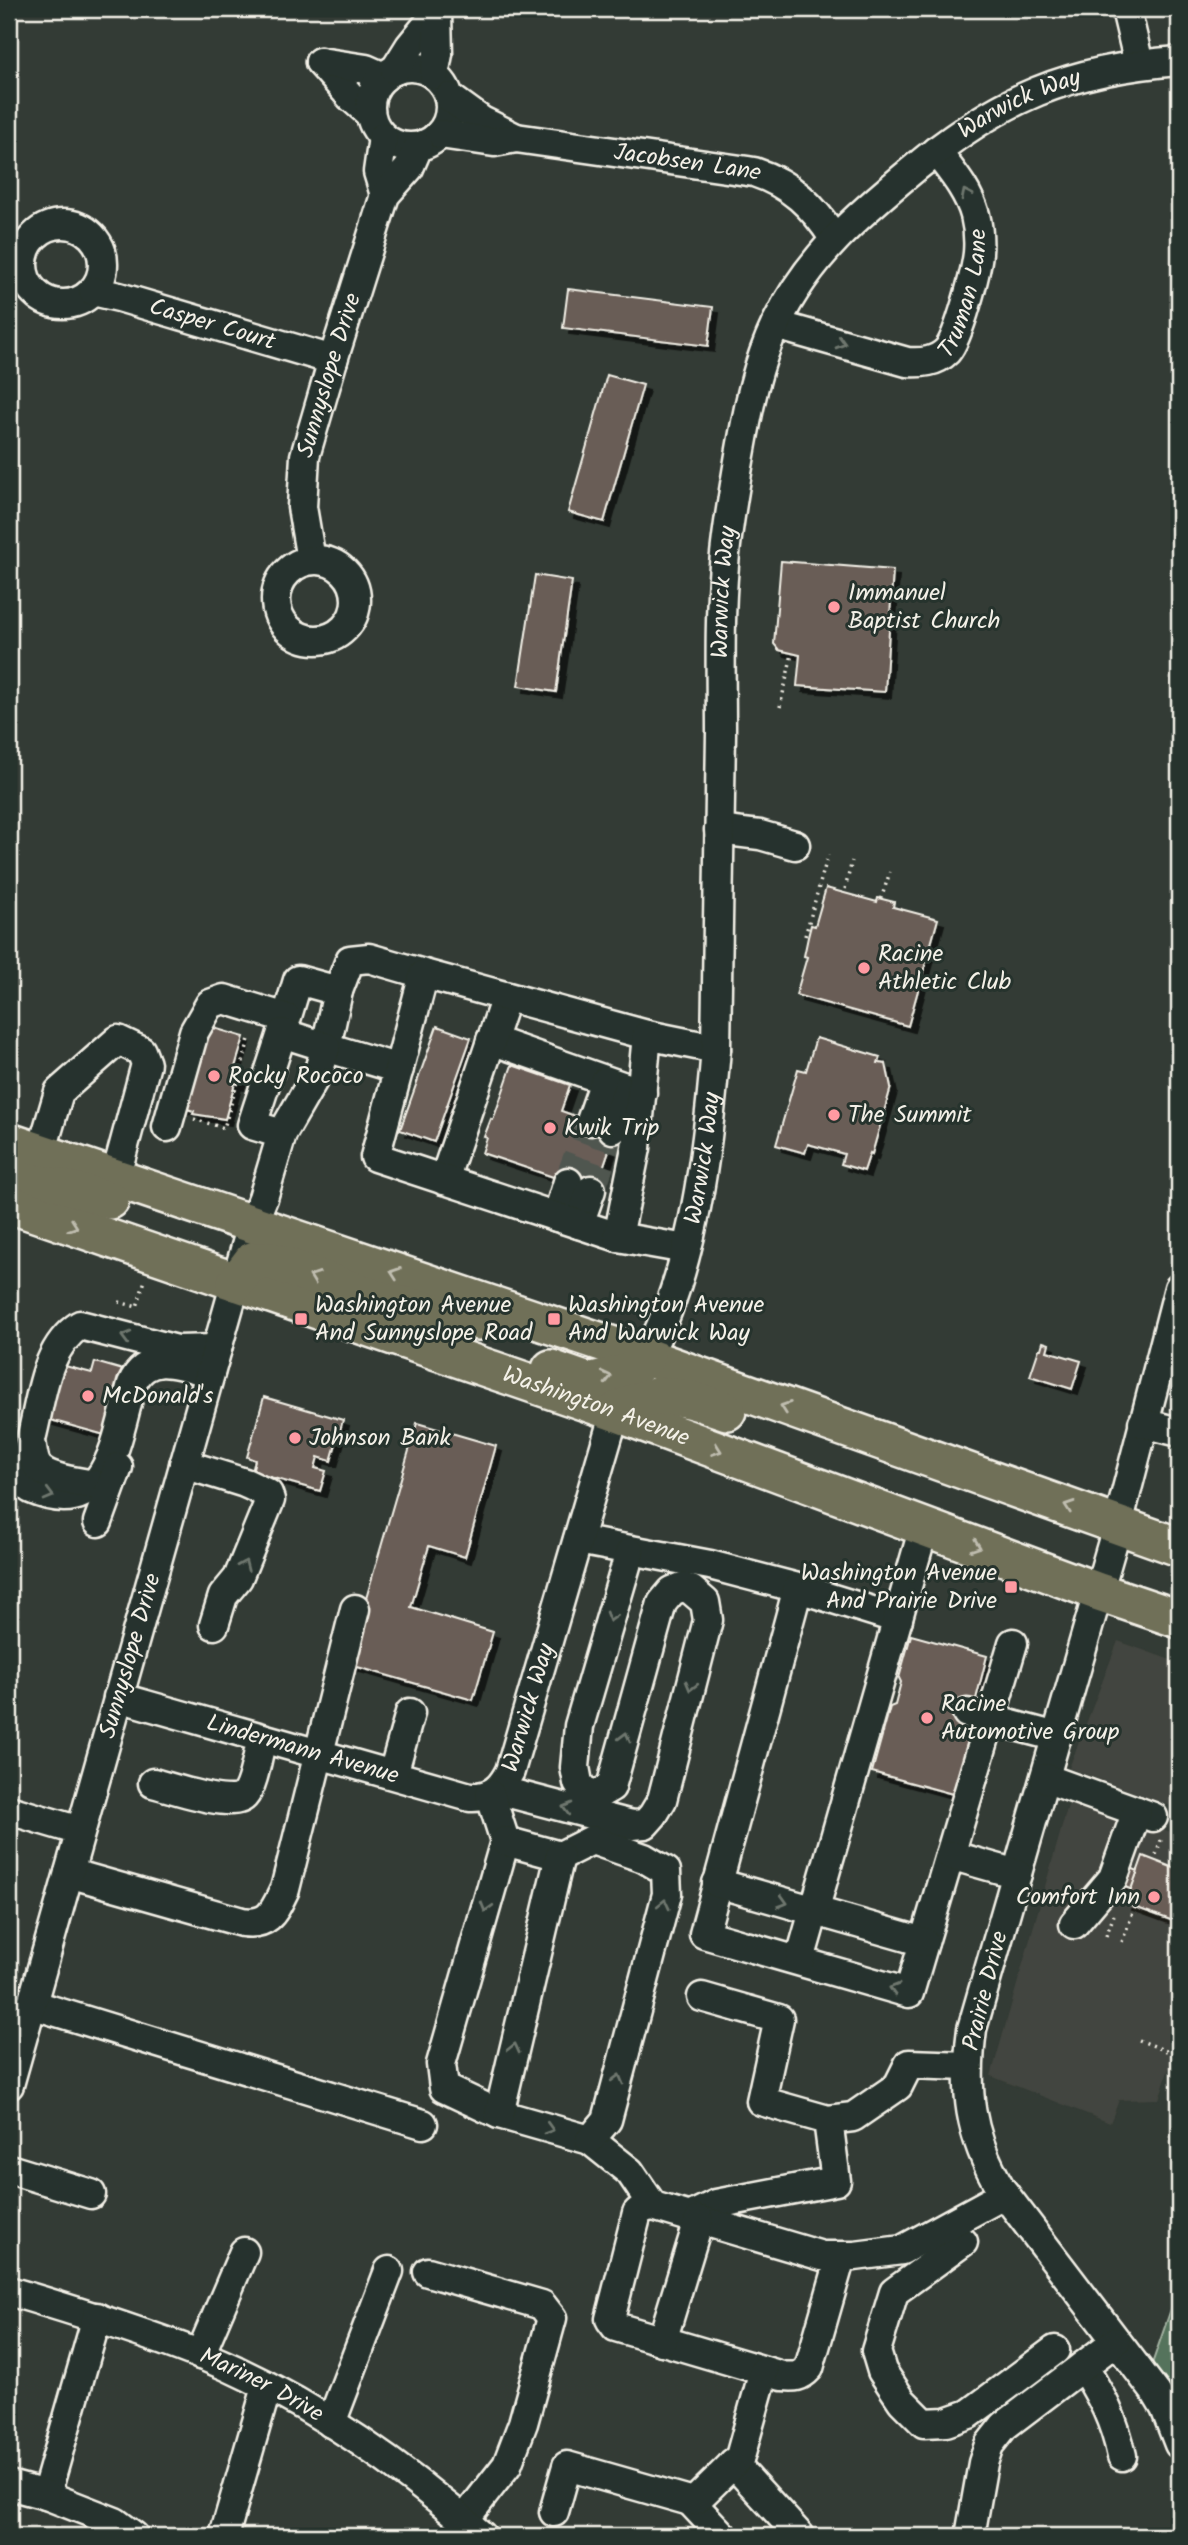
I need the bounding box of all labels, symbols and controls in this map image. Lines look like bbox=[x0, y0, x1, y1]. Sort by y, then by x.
street label: Warwick Way bbox=[950, 58, 1086, 150]
street label: Jacobsen Lane bbox=[611, 133, 767, 193]
one-way arrow bbox=[960, 189, 974, 201]
street label: Truman Lane bbox=[928, 227, 998, 368]
street label: Casper Court bbox=[145, 287, 281, 362]
street label: Sunnyslope Drive bbox=[286, 288, 372, 462]
one-way arrow bbox=[835, 335, 847, 350]
street label: Warwick Way bbox=[701, 523, 748, 659]
place label: Immanuel Baptist Church bbox=[848, 574, 1000, 641]
marker: Immanuel Baptist Church bbox=[826, 599, 842, 615]
place label: Racine Athletic Club bbox=[878, 935, 1012, 1002]
marker: Racine Athletic Club bbox=[856, 960, 872, 976]
place label: Rocky Rococo bbox=[228, 1057, 364, 1096]
marker: Rocky Rococo bbox=[206, 1068, 222, 1084]
street label: Warwick Way bbox=[674, 1090, 732, 1228]
place label: The Summit bbox=[848, 1096, 972, 1135]
marker: The Summit bbox=[826, 1107, 842, 1123]
place label: Kwik Trip bbox=[564, 1109, 659, 1148]
marker: Kwik Trip bbox=[542, 1120, 558, 1136]
one-way arrow bbox=[67, 1218, 79, 1232]
one-way arrow bbox=[389, 1267, 402, 1281]
one-way arrow bbox=[309, 1271, 321, 1285]
place label: Washington Avenue And Sunnyslope Road bbox=[315, 1286, 533, 1353]
place label: Washington Avenue And Warwick Way bbox=[568, 1286, 764, 1353]
marker: Washington Avenue And Sunnyslope Road bbox=[293, 1311, 309, 1327]
marker: Washington Avenue And Warwick Way bbox=[546, 1311, 562, 1327]
one-way arrow bbox=[120, 1330, 132, 1345]
street label: Washington Avenue bbox=[497, 1355, 696, 1458]
one-way arrow bbox=[601, 1371, 613, 1385]
place label: McDonald's bbox=[102, 1377, 214, 1416]
marker: McDonald's bbox=[80, 1388, 96, 1404]
one-way arrow bbox=[780, 1401, 792, 1415]
place label: Johnson Bank bbox=[309, 1419, 452, 1458]
marker: Johnson Bank bbox=[287, 1430, 303, 1446]
one-way arrow bbox=[710, 1442, 722, 1456]
one-way arrow bbox=[43, 1487, 55, 1501]
one-way arrow bbox=[1064, 1500, 1076, 1514]
one-way arrow bbox=[970, 1538, 982, 1552]
place label: Washington Avenue And Prairie Drive bbox=[801, 1554, 997, 1621]
one-way arrow bbox=[236, 1559, 250, 1572]
street label: Sunnyslope Drive bbox=[88, 1568, 172, 1743]
marker: Washington Avenue And Prairie Drive bbox=[1003, 1579, 1019, 1595]
one-way arrow bbox=[604, 1611, 619, 1623]
street label: Warwick Way bbox=[491, 1638, 566, 1777]
one-way arrow bbox=[685, 1680, 699, 1692]
place label: Racine Automotive Group bbox=[941, 1685, 1120, 1752]
street label: Lindermann Avenue bbox=[202, 1704, 404, 1795]
marker: Racine Automotive Group bbox=[919, 1710, 935, 1726]
one-way arrow bbox=[616, 1731, 631, 1743]
one-way arrow bbox=[561, 1802, 573, 1816]
place label: Comfort Inn bbox=[1016, 1878, 1140, 1917]
marker: Comfort Inn bbox=[1146, 1889, 1162, 1905]
one-way arrow bbox=[776, 1894, 788, 1908]
one-way arrow bbox=[656, 1898, 670, 1910]
one-way arrow bbox=[480, 1901, 495, 1913]
street label: Prairie Drive bbox=[952, 1927, 1020, 2055]
one-way arrow bbox=[888, 1982, 900, 1997]
one-way arrow bbox=[506, 2042, 521, 2054]
one-way arrow bbox=[609, 2073, 624, 2085]
one-way arrow bbox=[543, 2120, 555, 2135]
street label: Mariner Drive bbox=[193, 2337, 332, 2433]

